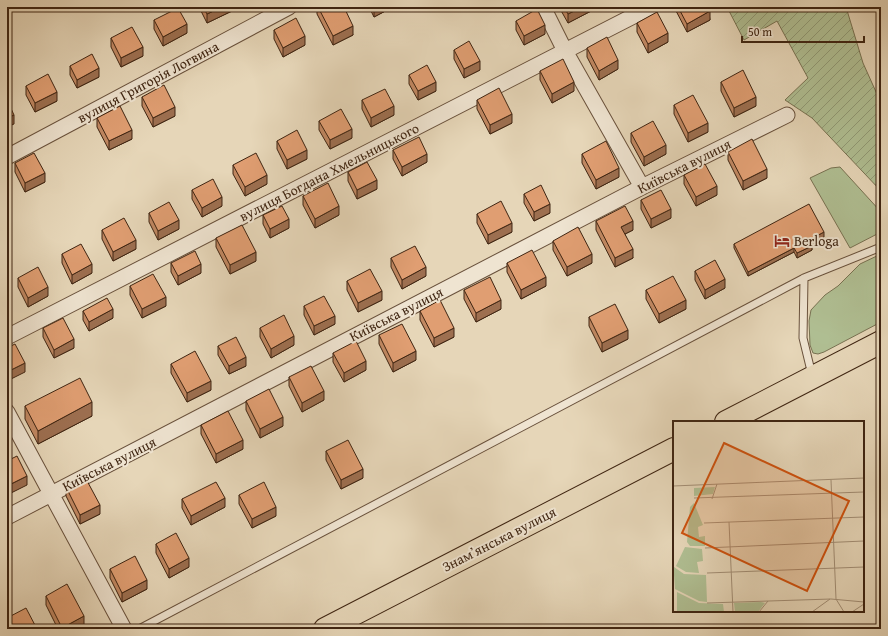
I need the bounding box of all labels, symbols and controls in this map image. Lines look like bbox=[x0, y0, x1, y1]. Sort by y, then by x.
scale bar bbox=[742, 18, 864, 44]
text: 50 m bbox=[748, 23, 772, 40]
street label: вулиця Григорія Логвина bbox=[74, 36, 222, 128]
street label: вулиця Богдана Хмельницького bbox=[236, 118, 422, 226]
street label: Київська вулиця bbox=[634, 134, 734, 198]
place label: Berloga bbox=[794, 231, 839, 251]
hotel icon: Berloga bbox=[773, 232, 791, 250]
street label: Київська вулиця bbox=[346, 282, 446, 346]
inset map bbox=[673, 421, 864, 612]
street label: Київська вулиця bbox=[59, 432, 159, 496]
street label: Знамʼянська вулиця bbox=[439, 502, 559, 576]

